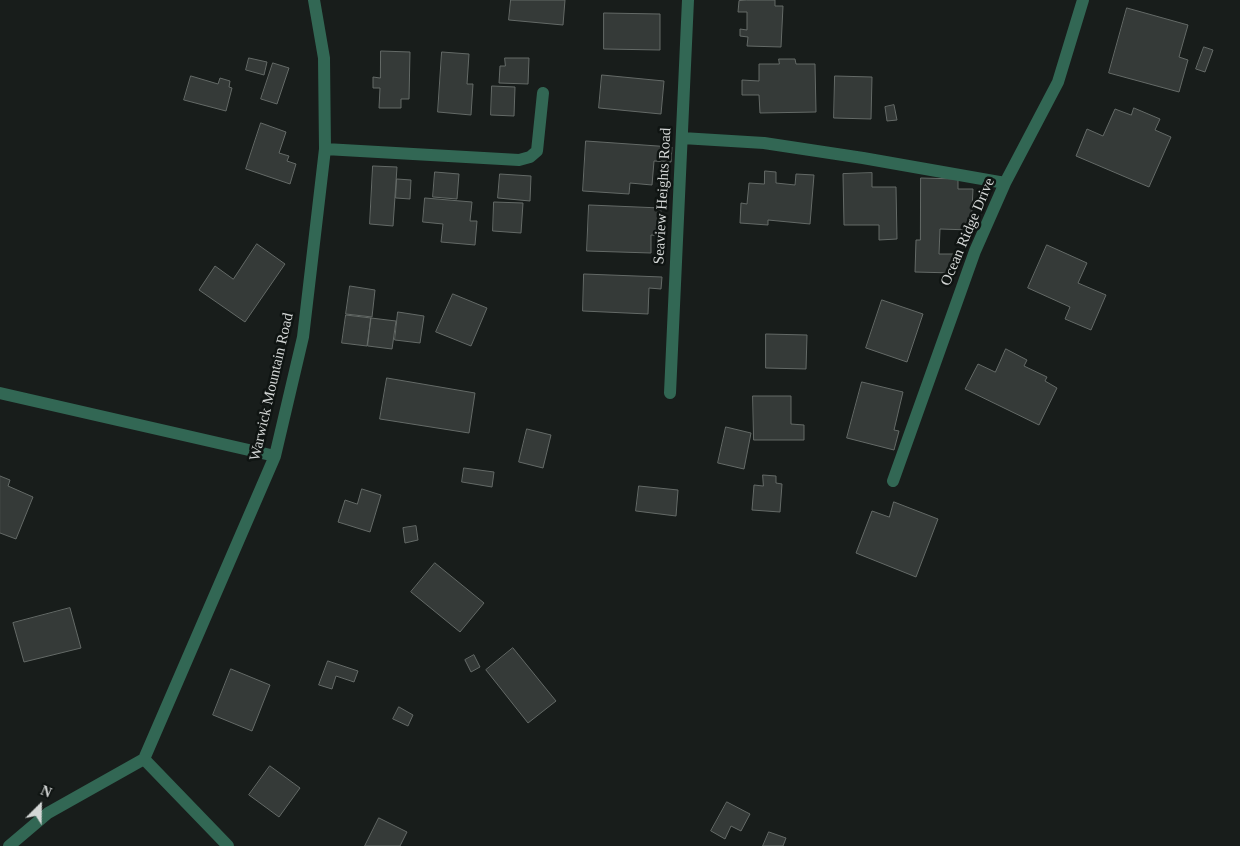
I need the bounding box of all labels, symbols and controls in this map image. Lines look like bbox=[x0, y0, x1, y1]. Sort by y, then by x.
street label: Seaview Heights Road bbox=[650, 127, 676, 265]
street label: Ocean Ridge Drive bbox=[937, 175, 999, 289]
street label: Warwick Mountain Road bbox=[246, 311, 298, 463]
north arrow bbox=[15, 781, 65, 831]
text: N bbox=[38, 783, 54, 801]

